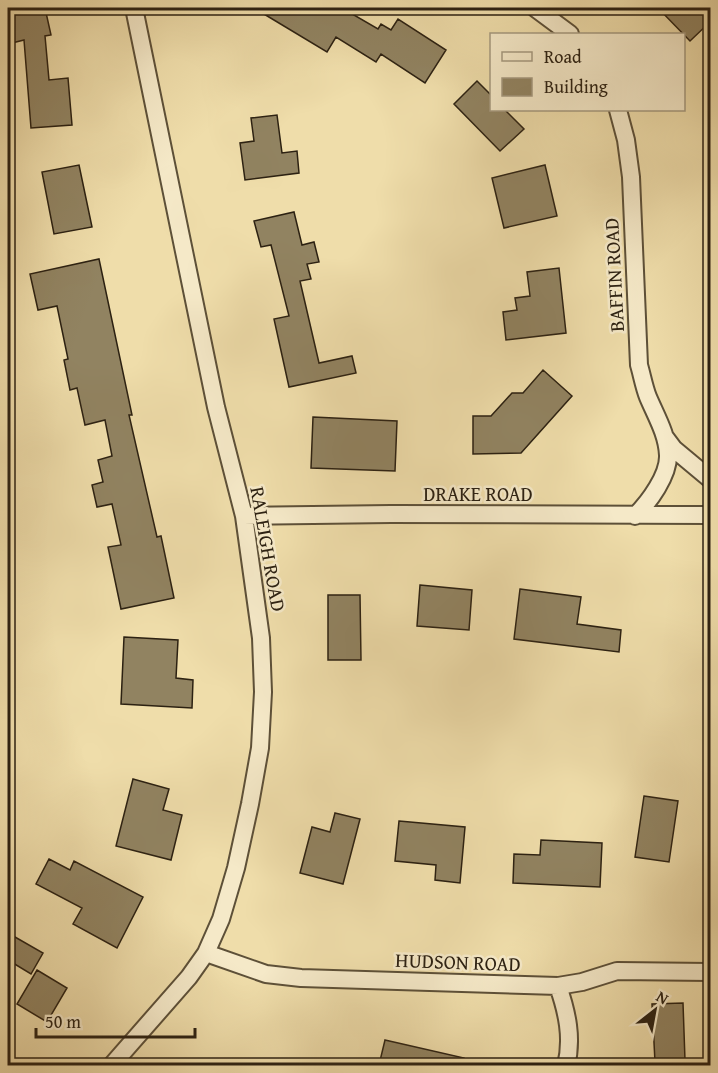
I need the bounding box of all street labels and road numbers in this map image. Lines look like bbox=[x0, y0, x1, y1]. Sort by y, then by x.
street label: BAFFIN ROAD bbox=[596, 217, 631, 333]
street label: DRAKE ROAD bbox=[423, 479, 533, 508]
street label: RALEIGH ROAD bbox=[243, 484, 294, 614]
street label: HUDSON ROAD bbox=[395, 945, 521, 978]

